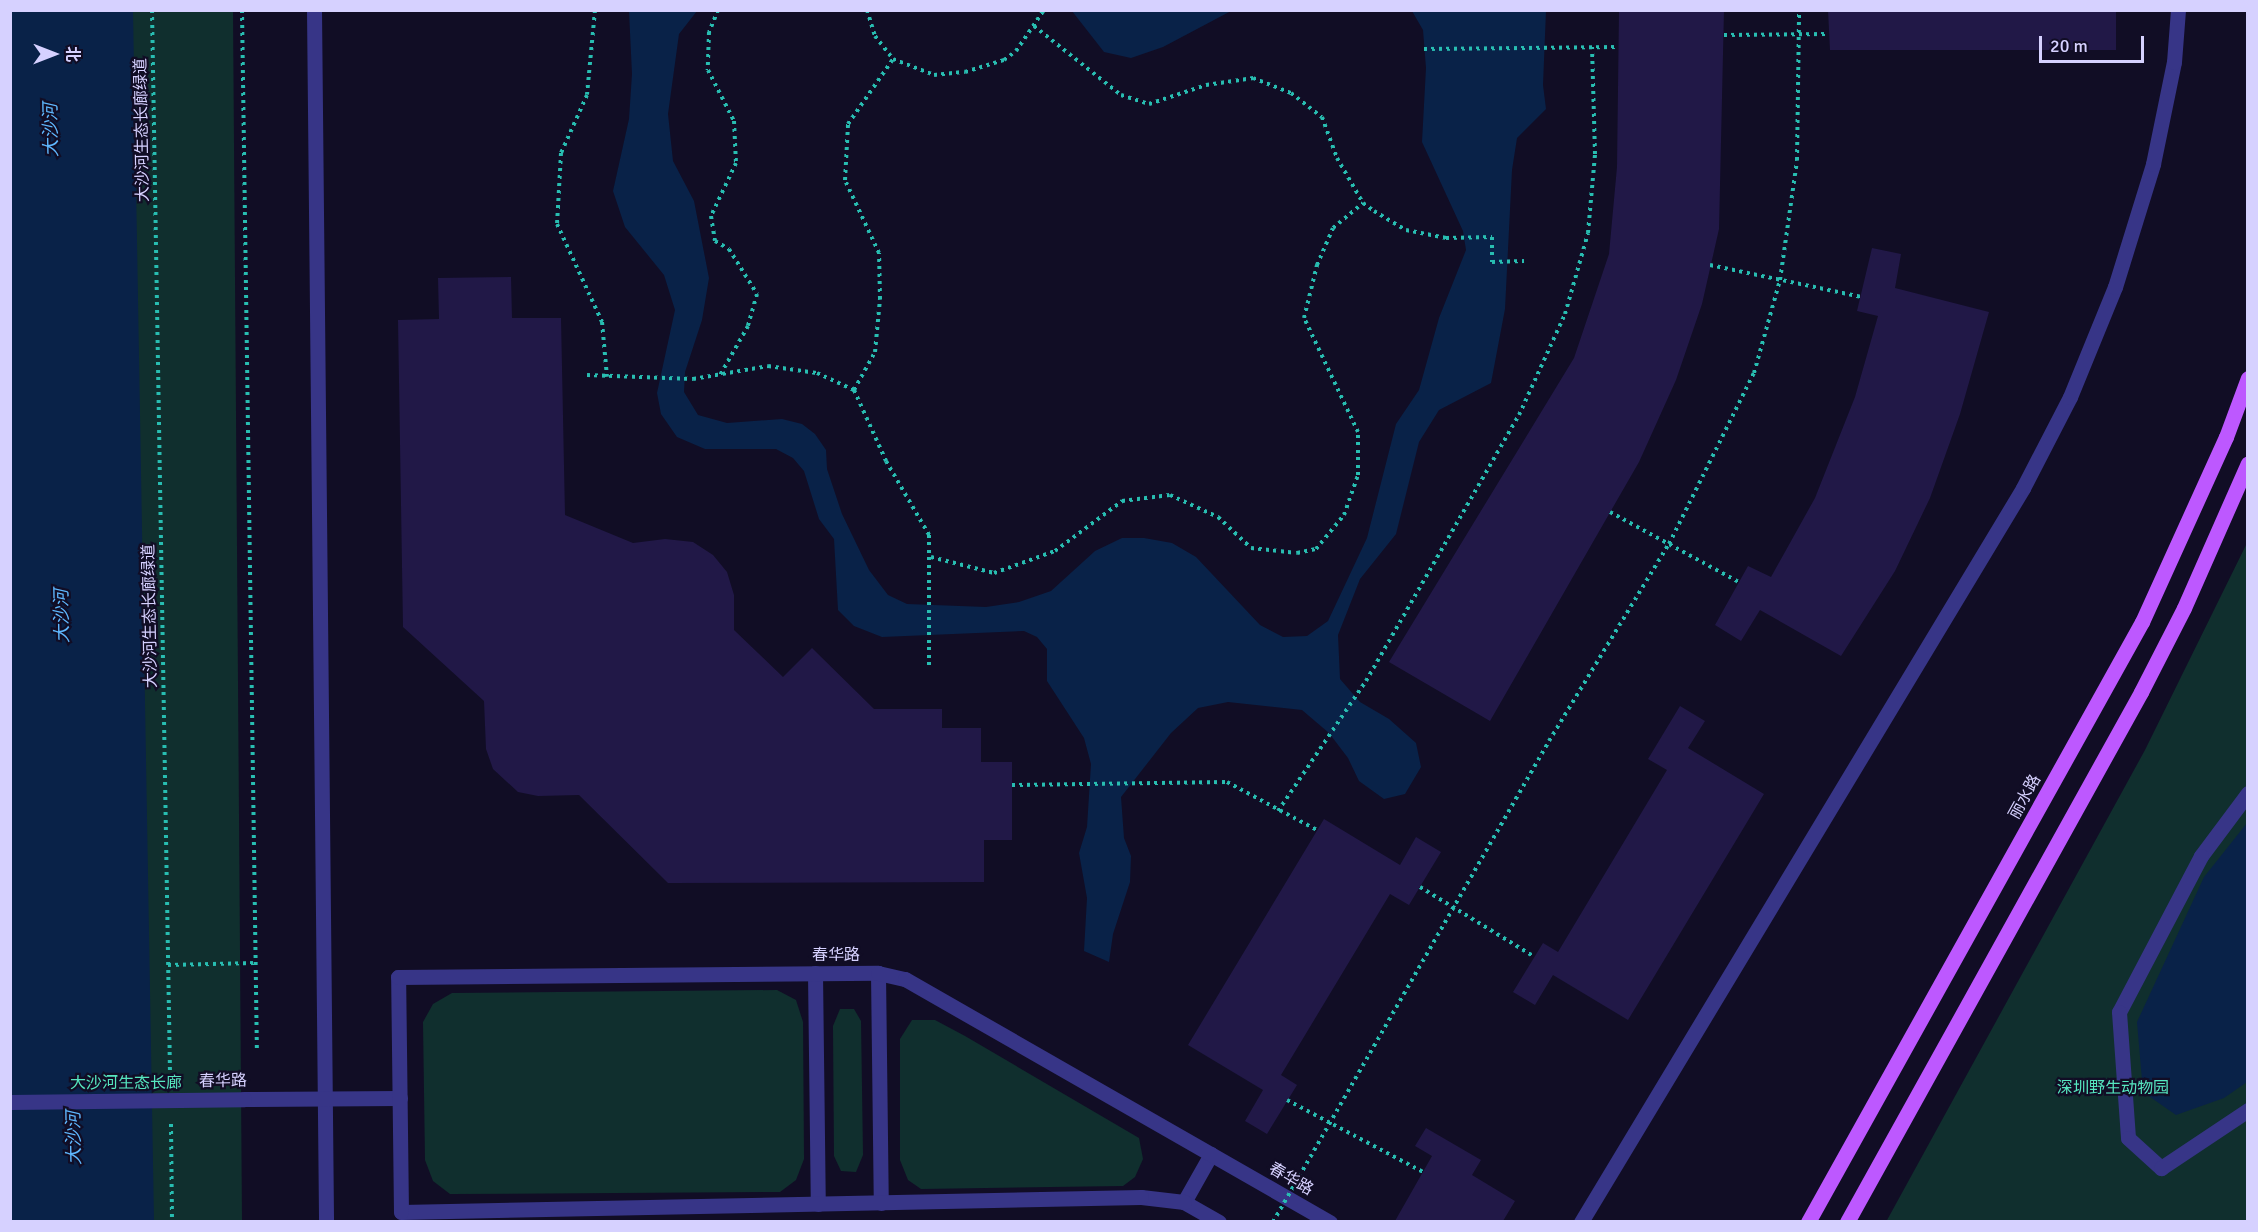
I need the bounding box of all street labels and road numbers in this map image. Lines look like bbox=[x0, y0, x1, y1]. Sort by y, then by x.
street label: 大沙河生态长廊绿道 bbox=[131, 58, 153, 202]
street label: 大沙河生态长廊绿道 bbox=[139, 544, 161, 688]
street label: 丽水路 bbox=[2005, 771, 2045, 823]
street label: 春华路 bbox=[812, 945, 860, 965]
street label: 春华路 bbox=[199, 1071, 247, 1091]
street label: 春华路 bbox=[1265, 1159, 1317, 1199]

